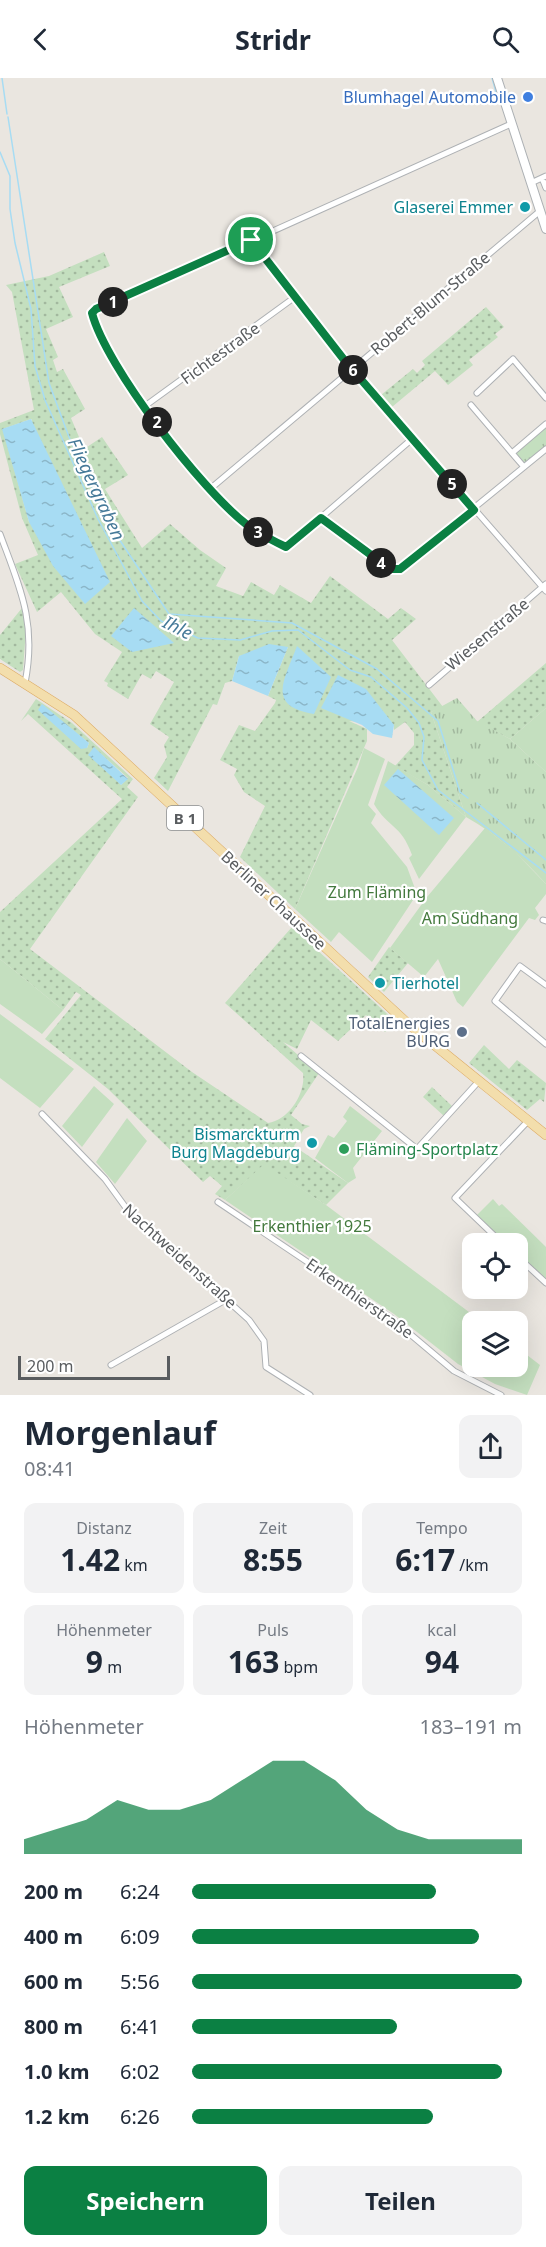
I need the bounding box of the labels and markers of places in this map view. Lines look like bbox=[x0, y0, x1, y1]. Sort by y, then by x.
place label: Blumhagel Automobile bbox=[343, 86, 516, 108]
marker: Blumhagel Automobile bbox=[521, 90, 535, 104]
place label: Glaserei Emmer bbox=[394, 196, 513, 218]
marker: Glaserei Emmer bbox=[518, 200, 532, 214]
pin bbox=[225, 214, 276, 265]
pin: 1 bbox=[98, 287, 128, 317]
pin: 6 bbox=[338, 355, 368, 385]
pin: 2 bbox=[142, 407, 172, 437]
pin: 5 bbox=[437, 469, 467, 499]
pin: 3 bbox=[243, 517, 273, 547]
pin: 4 bbox=[366, 548, 396, 578]
place label: Tierhotel bbox=[392, 972, 459, 994]
marker: Tierhotel bbox=[373, 976, 387, 990]
place label: TotalEnergies BURG bbox=[349, 1012, 450, 1052]
marker: TotalEnergies BURG bbox=[455, 1025, 469, 1039]
place label: Bismarckturm Burg Magdeburg bbox=[171, 1123, 300, 1163]
marker: Bismarckturm Burg Magdeburg bbox=[305, 1136, 319, 1150]
place label: Fläming-Sportplatz bbox=[356, 1138, 498, 1160]
marker: Fläming-Sportplatz bbox=[337, 1142, 351, 1156]

